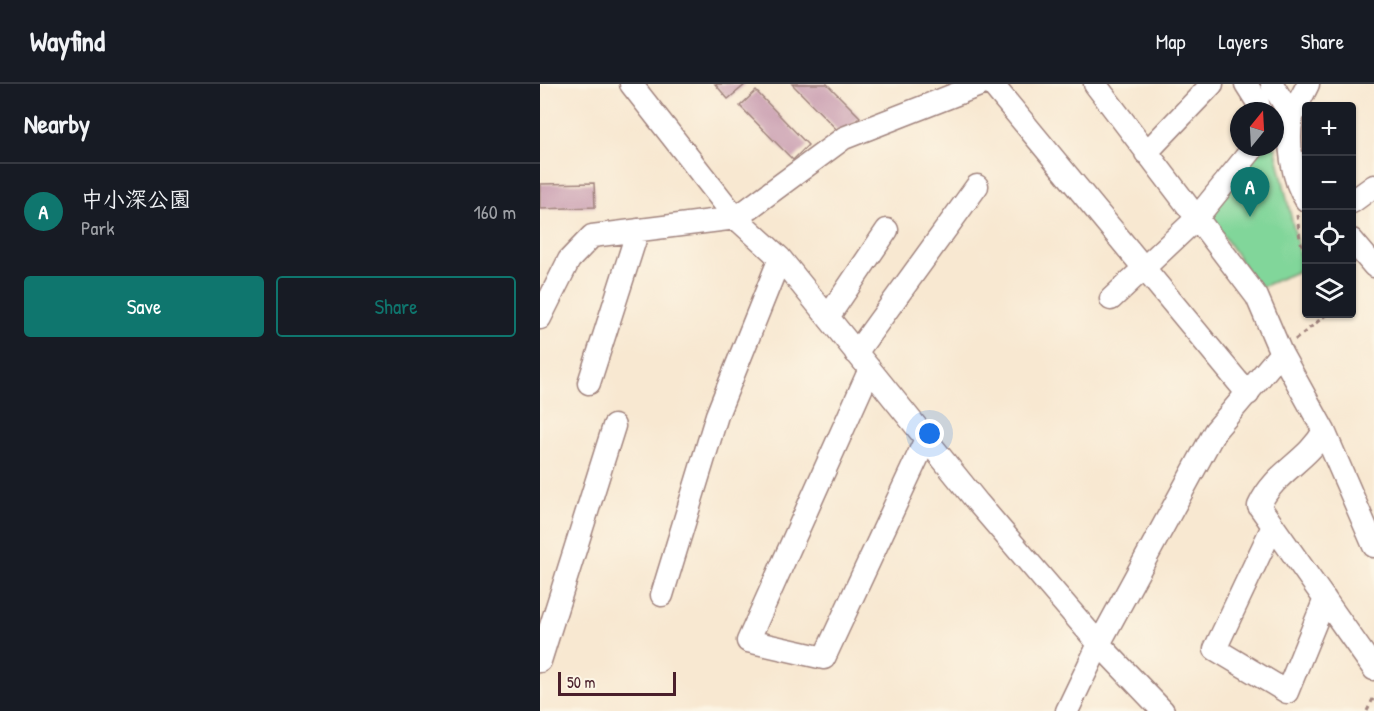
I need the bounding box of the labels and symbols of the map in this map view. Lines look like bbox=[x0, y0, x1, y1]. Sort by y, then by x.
north arrow bbox=[1230, 102, 1284, 156]
pin: A bbox=[1230, 168, 1270, 217]
your location bbox=[915, 419, 944, 448]
scale bar bbox=[558, 669, 676, 696]

